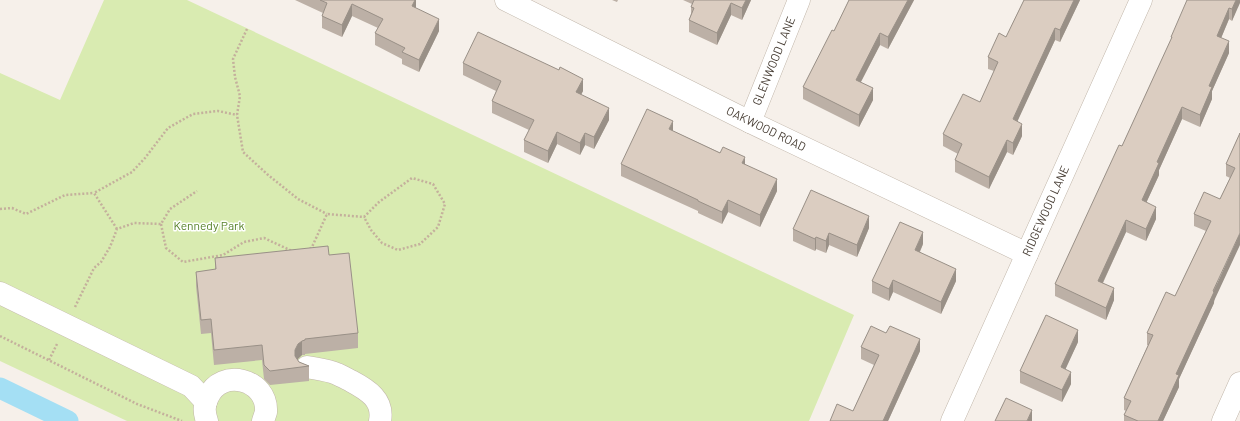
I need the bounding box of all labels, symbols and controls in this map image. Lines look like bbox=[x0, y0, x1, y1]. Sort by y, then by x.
street label: GLENWOOD LANE bbox=[749, 14, 797, 107]
street label: OAKWOOD ROAD bbox=[724, 103, 808, 153]
street label: RIDGEWOOD LANE bbox=[1019, 163, 1071, 258]
park label: Kennedy Park bbox=[174, 218, 244, 232]

